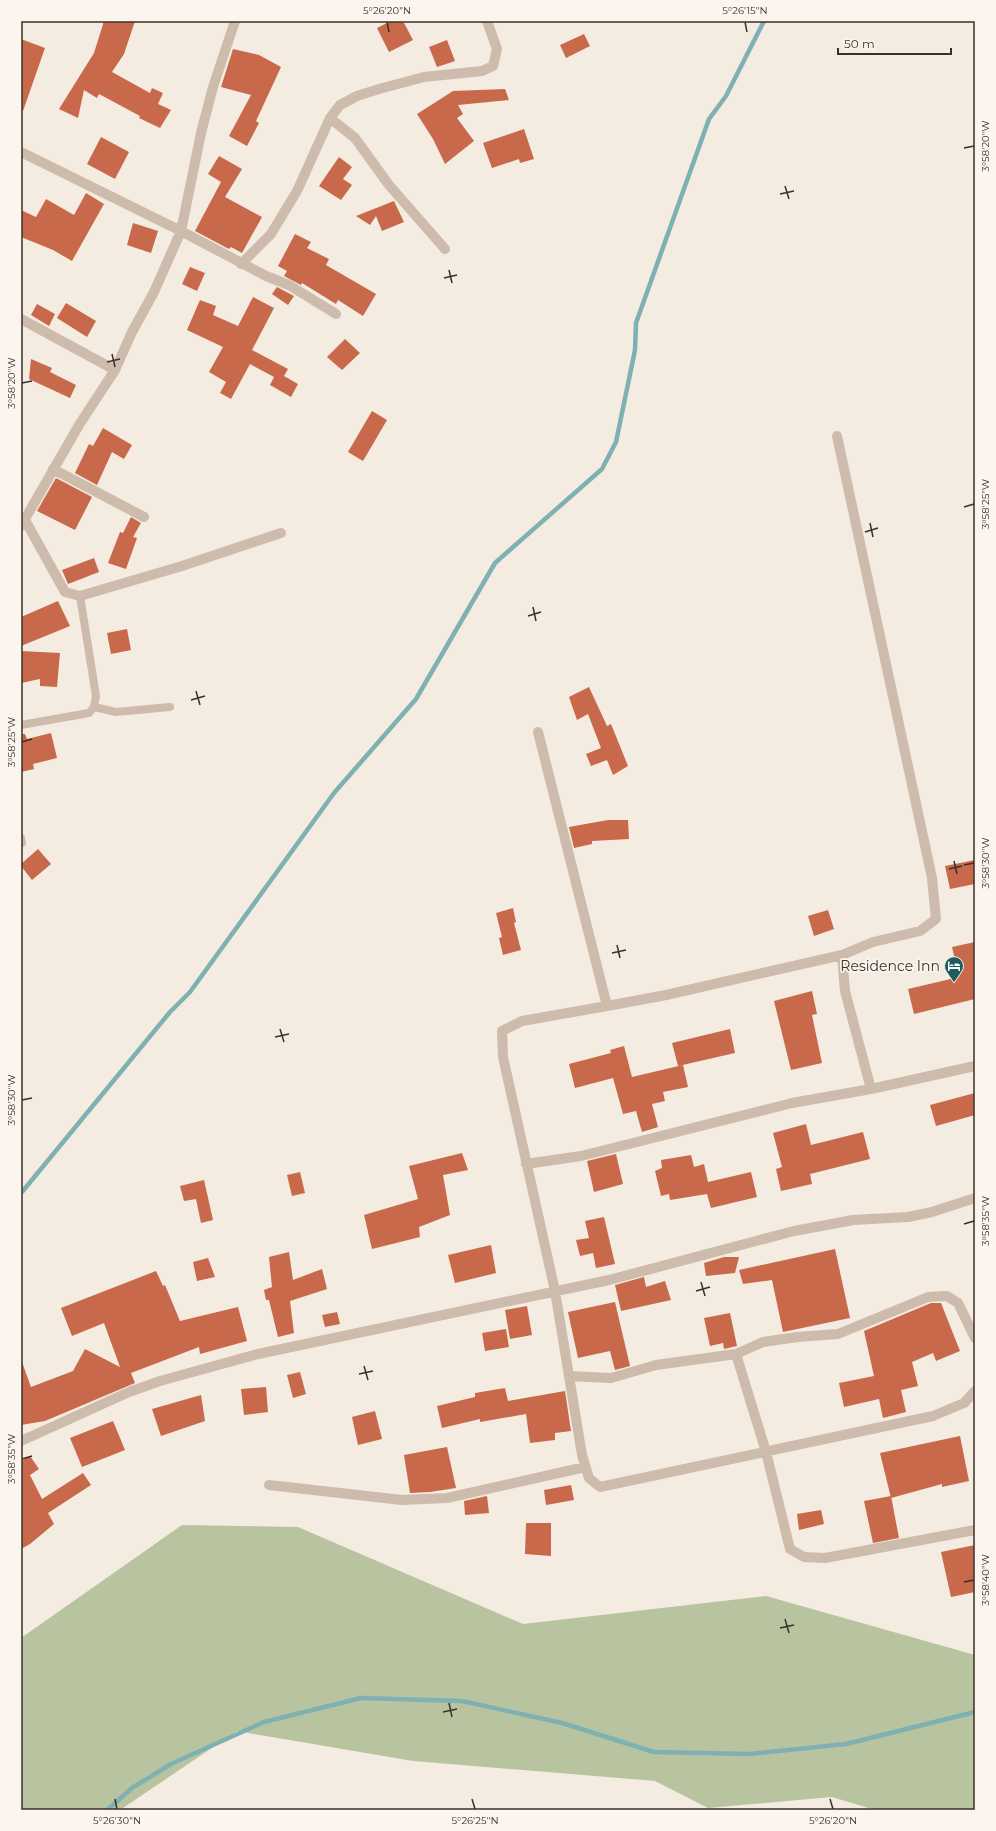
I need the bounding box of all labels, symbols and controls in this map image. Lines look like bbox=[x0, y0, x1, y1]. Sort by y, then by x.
text: 5°26'20"N bbox=[363, 4, 411, 17]
text: 5°26'15"N bbox=[722, 4, 768, 17]
scale bar bbox=[838, 30, 951, 56]
text: 50 m bbox=[844, 36, 875, 51]
text: 3°58'20"W bbox=[979, 120, 992, 172]
text: 3°58'20"W bbox=[5, 357, 18, 409]
text: 3°58'25"W bbox=[979, 479, 992, 529]
text: 3°58'25"W bbox=[5, 717, 18, 767]
text: 3°58'30"W bbox=[979, 837, 992, 889]
hotel icon: Residence Inn bbox=[943, 955, 965, 983]
place label: Residence Inn bbox=[840, 957, 940, 975]
text: 3°58'30"W bbox=[5, 1074, 18, 1126]
text: 3°58'35"W bbox=[979, 1196, 992, 1246]
text: 3°58'35"W bbox=[5, 1434, 18, 1484]
text: 3°58'40"W bbox=[979, 1554, 992, 1606]
text: 5°26'30"N bbox=[93, 1814, 141, 1827]
text: 5°26'25"N bbox=[451, 1814, 499, 1827]
text: 5°26'20"N bbox=[809, 1814, 857, 1827]

